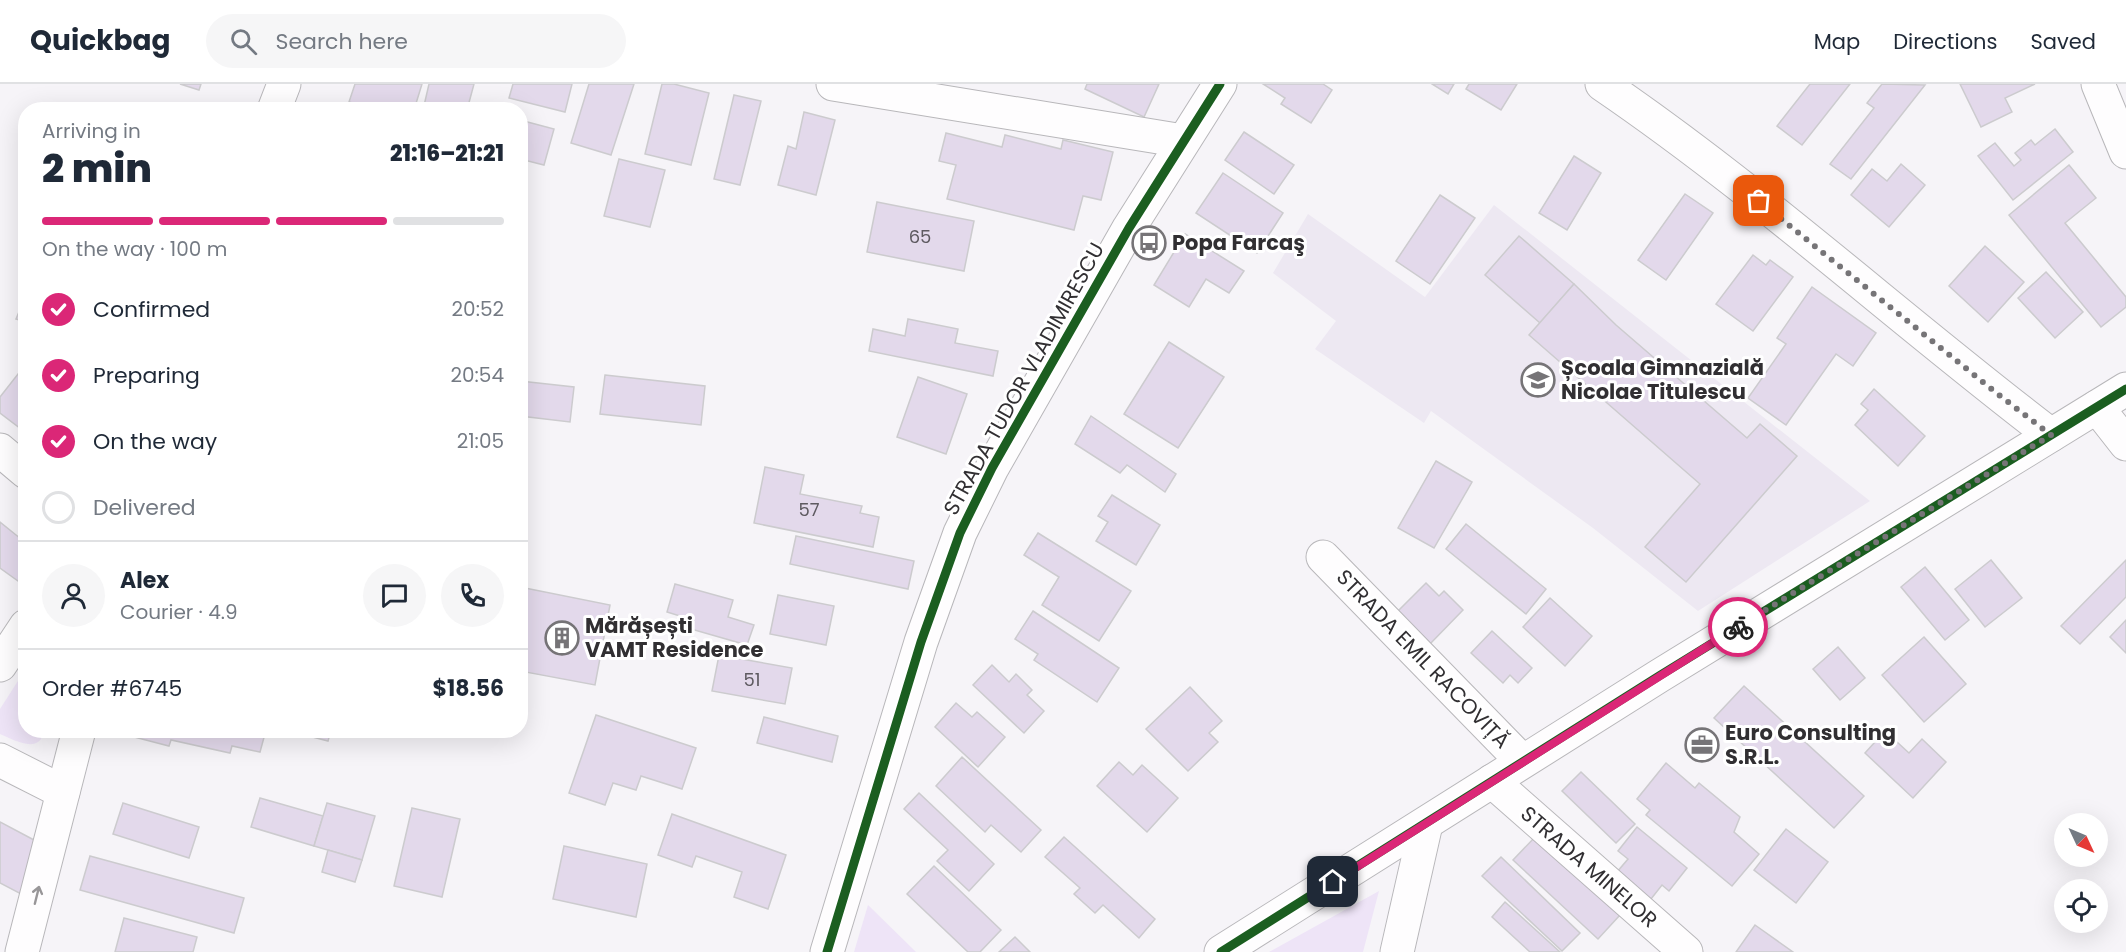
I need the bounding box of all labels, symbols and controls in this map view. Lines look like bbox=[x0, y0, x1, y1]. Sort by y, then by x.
search box bbox=[206, 14, 626, 68]
text: Quickbag bbox=[30, 21, 170, 60]
icon: search bbox=[227, 25, 260, 58]
text: Search here bbox=[275, 26, 408, 57]
text: Map bbox=[1814, 27, 1860, 56]
text: Directions bbox=[1893, 27, 1997, 56]
text: Saved bbox=[2030, 27, 2096, 56]
text: Arriving in bbox=[42, 117, 141, 145]
text: 21:16–21:21 bbox=[390, 138, 504, 169]
text: 2 min bbox=[42, 141, 152, 196]
pin bbox=[1733, 175, 1784, 226]
icon: bag bbox=[1742, 184, 1775, 217]
house number: 65 bbox=[909, 224, 931, 249]
bus stop icon: Popa Farcaş bbox=[1131, 225, 1167, 261]
place label: Popa Farcaş bbox=[1172, 228, 1305, 257]
text: On the way · 100 m bbox=[42, 235, 227, 263]
street label: STRADA TUDOR VLADIMIRESCU bbox=[936, 237, 1111, 520]
icon: check bbox=[42, 293, 75, 326]
text: Confirmed bbox=[93, 294, 210, 325]
text: 20:52 bbox=[452, 295, 504, 323]
place label: Școala Gimnazială Nicolae Titulescu bbox=[1561, 353, 1764, 406]
icon: check bbox=[42, 359, 75, 392]
text: Preparing bbox=[93, 360, 200, 391]
text: 20:54 bbox=[451, 361, 504, 389]
school or university icon: Școala Gimnazială Nicolae Titulescu bbox=[1520, 362, 1556, 398]
icon: check bbox=[42, 425, 75, 458]
text: On the way bbox=[93, 426, 217, 457]
text: 21:05 bbox=[457, 427, 504, 455]
text: Delivered bbox=[93, 492, 196, 523]
house number: 57 bbox=[798, 497, 820, 522]
street label: STRADA EMIL RACOVIȚĂ bbox=[1330, 563, 1517, 754]
button: person bbox=[42, 564, 105, 627]
button: chat bbox=[363, 564, 426, 627]
button: phone bbox=[441, 564, 504, 627]
text: Alex bbox=[120, 565, 169, 596]
courier bbox=[1708, 597, 1768, 657]
text: Courier · 4.9 bbox=[120, 598, 238, 626]
place label: Mărășești VAMT Residence bbox=[585, 611, 764, 664]
icon: bike bbox=[1722, 611, 1755, 644]
building icon: Mărășești VAMT Residence bbox=[544, 620, 580, 656]
house number: 51 bbox=[743, 667, 761, 692]
text: Order #6745 bbox=[42, 673, 182, 704]
text: $18.56 bbox=[432, 673, 504, 704]
place label: Euro Consulting S.R.L. bbox=[1725, 718, 1896, 771]
office icon: Euro Consulting S.R.L. bbox=[1684, 727, 1720, 763]
street label: STRADA MINELOR bbox=[1515, 799, 1664, 934]
north arrow bbox=[2054, 813, 2108, 867]
map controls bbox=[2054, 813, 2108, 933]
pin bbox=[1307, 856, 1358, 907]
icon: home bbox=[1316, 865, 1349, 898]
button: locate bbox=[2054, 879, 2108, 933]
one-way arrow bbox=[31, 886, 43, 905]

